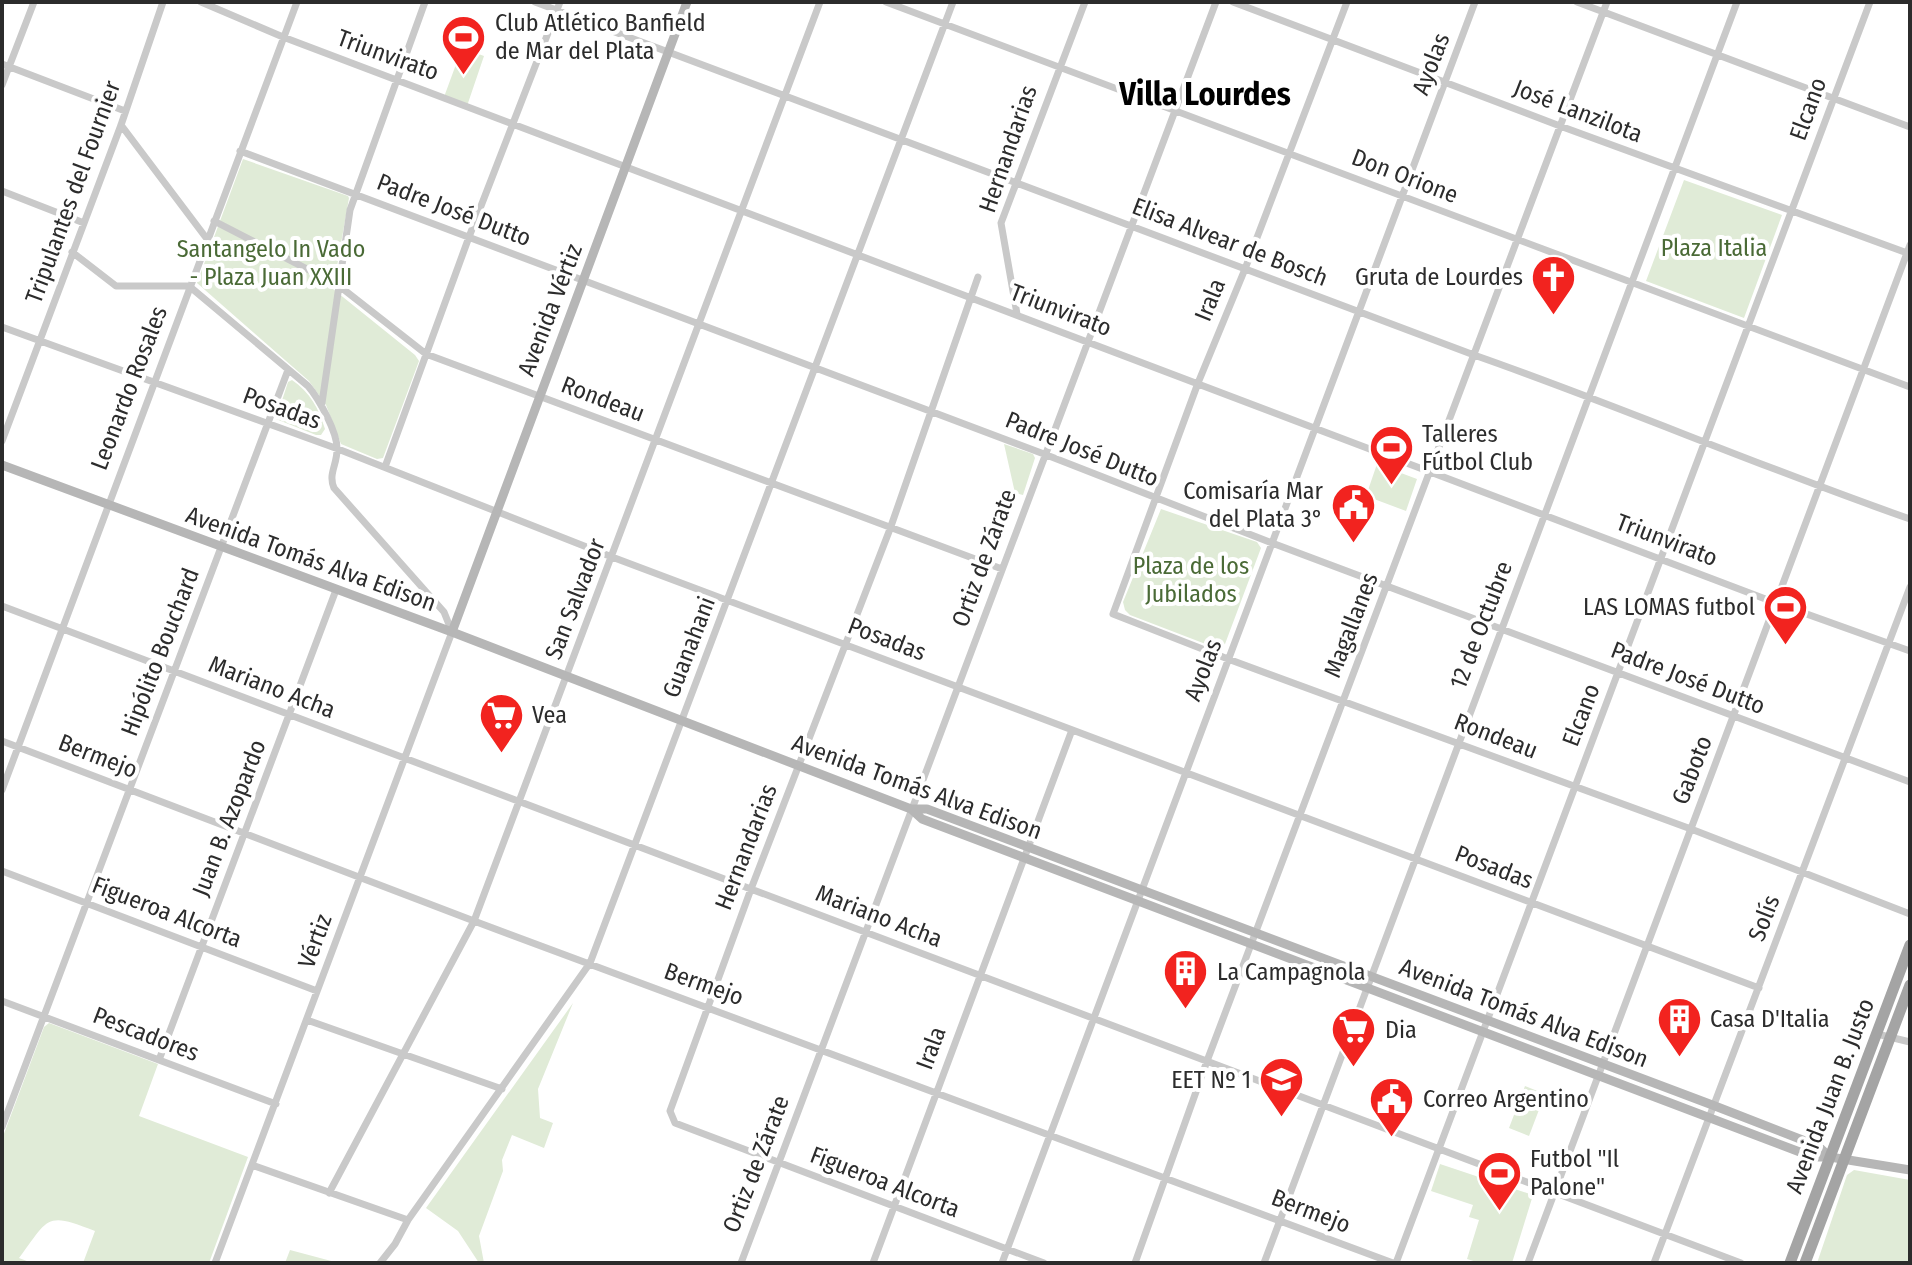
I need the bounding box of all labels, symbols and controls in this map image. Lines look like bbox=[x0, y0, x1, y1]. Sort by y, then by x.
place label: Club Atlético Banfield de Mar del Plata bbox=[495, 9, 706, 65]
sports icon: Club Atlético Banfield de Mar del Plata bbox=[440, 13, 488, 76]
street label: Triunvirato bbox=[333, 24, 443, 86]
street label: Ayolas bbox=[1406, 29, 1456, 99]
street label: José Lanzilota bbox=[1510, 74, 1646, 148]
street label: Elcano bbox=[1784, 74, 1832, 144]
district label: Villa Lourdes bbox=[1118, 75, 1291, 113]
street label: Tripulantes del Fournier bbox=[20, 76, 127, 307]
street label: Hernandarias bbox=[973, 82, 1043, 216]
street label: Don Orione bbox=[1348, 143, 1462, 209]
street label: Padre José Dutto bbox=[373, 168, 535, 252]
street label: Elisa Alvear de Bosch bbox=[1128, 192, 1332, 292]
park label: Plaza Italia bbox=[1661, 234, 1767, 262]
park label: Santangelo In Vado - Plaza Juan XXIII bbox=[177, 235, 365, 291]
street label: Avenida Vértiz bbox=[512, 240, 588, 380]
church icon: Gruta de Lourdes bbox=[1530, 253, 1578, 316]
place label: Gruta de Lourdes bbox=[1355, 263, 1523, 291]
street label: Irala bbox=[1189, 275, 1231, 325]
street label: Triunvirato bbox=[1006, 278, 1116, 342]
street label: Leonardo Rosales bbox=[85, 302, 173, 474]
street label: Rondeau bbox=[557, 370, 649, 428]
street label: Posadas bbox=[239, 381, 325, 435]
street label: Padre José Dutto bbox=[1001, 406, 1163, 492]
place label: Talleres Fútbol Club bbox=[1422, 420, 1533, 476]
sports icon: Talleres Fútbol Club bbox=[1367, 424, 1415, 487]
place label: Comisaría Mar del Plata 3° bbox=[1183, 477, 1324, 533]
public building icon: Comisaría Mar del Plata 3° bbox=[1330, 481, 1378, 544]
street label: Ortiz de Zárate bbox=[946, 485, 1022, 631]
street label: Avenida Tomás Alva Edison bbox=[182, 501, 440, 617]
street label: Triunvirato bbox=[1612, 508, 1722, 572]
street label: San Salvador bbox=[539, 534, 611, 664]
park label: Plaza de los Jubilados bbox=[1133, 552, 1249, 608]
street label: 12 de Octubre bbox=[1444, 557, 1518, 693]
street label: Hipólito Bouchard bbox=[115, 564, 205, 740]
street label: Magallanes bbox=[1318, 569, 1384, 681]
sports icon: LAS LOMAS futbol bbox=[1762, 583, 1810, 646]
street label: Guanahani bbox=[657, 593, 721, 701]
place label: LAS LOMAS futbol bbox=[1583, 593, 1755, 621]
street label: Posadas bbox=[844, 611, 930, 667]
street label: Ayolas bbox=[1178, 635, 1228, 705]
street label: Padre José Dutto bbox=[1607, 636, 1769, 720]
street label: Mariano Acha bbox=[205, 650, 339, 724]
street label: Elcano bbox=[1556, 680, 1606, 750]
supermarket icon: Vea bbox=[477, 691, 525, 754]
place label: Vea bbox=[532, 701, 567, 729]
street label: Rondeau bbox=[1450, 707, 1542, 765]
street label: Bermejo bbox=[55, 728, 141, 784]
street label: Avenida Tomás Alva Edison bbox=[788, 729, 1046, 845]
street label: Gaboto bbox=[1666, 732, 1718, 808]
street label: Juan B. Azopardo bbox=[186, 736, 272, 900]
street label: Hernandarias bbox=[709, 780, 783, 914]
street label: Posadas bbox=[1451, 839, 1537, 895]
street label: Figueroa Alcorta bbox=[88, 871, 246, 953]
street label: Mariano Acha bbox=[812, 879, 946, 953]
street label: Solís bbox=[1742, 891, 1786, 945]
street label: Vértiz bbox=[292, 910, 338, 972]
building icon: La Campagnola bbox=[1162, 948, 1210, 1011]
street label: Avenida Tomás Alva Edison bbox=[1396, 953, 1652, 1073]
street label: Bermejo bbox=[661, 957, 747, 1011]
place label: La Campagnola bbox=[1217, 958, 1366, 986]
building icon: Casa D'Italia bbox=[1655, 995, 1703, 1058]
street label: Avenida Juan B. Justo bbox=[1780, 995, 1880, 1197]
street label: Pescadores bbox=[89, 1001, 203, 1067]
place label: Casa D'Italia bbox=[1710, 1005, 1829, 1033]
supermarket icon: Dia bbox=[1330, 1006, 1378, 1069]
place label: Dia bbox=[1385, 1016, 1417, 1044]
street label: Irala bbox=[910, 1023, 952, 1073]
school or university icon: EET Nº 1 bbox=[1258, 1056, 1306, 1119]
place label: EET Nº 1 bbox=[1171, 1066, 1251, 1094]
public building icon: Correo Argentino bbox=[1368, 1075, 1416, 1138]
place label: Correo Argentino bbox=[1423, 1085, 1589, 1113]
street label: Ortiz de Zárate bbox=[717, 1092, 795, 1236]
street label: Figueroa Alcorta bbox=[806, 1141, 964, 1223]
place label: Futbol "Il Palone" bbox=[1530, 1145, 1619, 1201]
sports icon: Futbol "Il Palone" bbox=[1475, 1149, 1523, 1212]
street label: Bermejo bbox=[1268, 1183, 1354, 1239]

